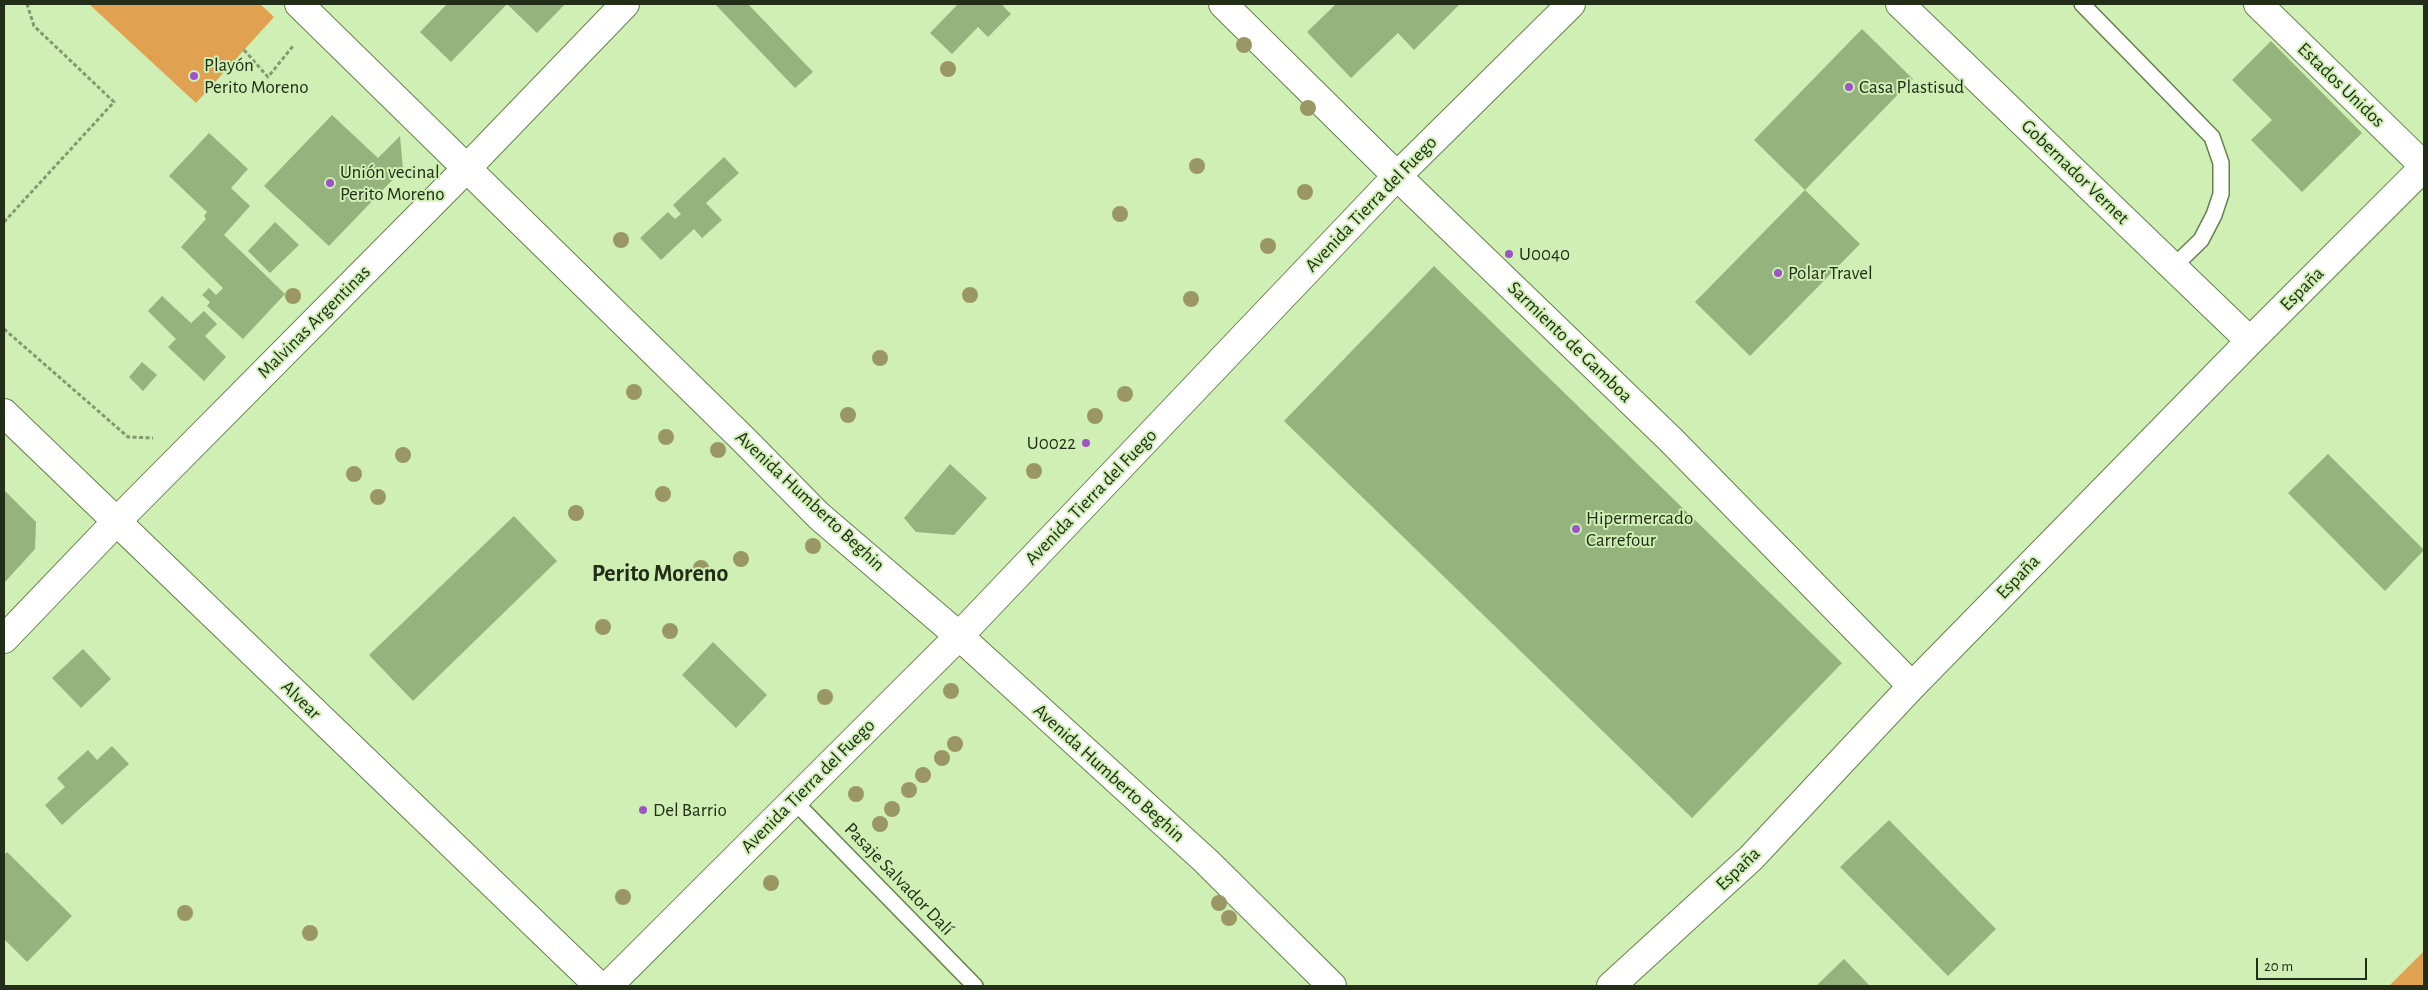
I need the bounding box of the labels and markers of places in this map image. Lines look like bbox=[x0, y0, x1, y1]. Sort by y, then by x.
place label: Playón Perito Moreno bbox=[204, 54, 309, 98]
marker: Playón Perito Moreno bbox=[188, 70, 200, 82]
place label: Casa Plastisud bbox=[1859, 76, 1964, 98]
marker: Casa Plastisud bbox=[1843, 81, 1855, 93]
place label: Unión vecinal Perito Moreno bbox=[340, 161, 445, 205]
marker: Unión vecinal Perito Moreno bbox=[324, 177, 336, 189]
place label: U0040 bbox=[1519, 243, 1570, 265]
marker: U0040 bbox=[1503, 248, 1515, 260]
place label: Polar Travel bbox=[1788, 262, 1873, 284]
marker: Polar Travel bbox=[1772, 267, 1784, 279]
place label: U0022 bbox=[1027, 432, 1076, 454]
marker: U0022 bbox=[1080, 437, 1092, 449]
place label: Hipermercado Carrefour bbox=[1586, 507, 1693, 551]
marker: Hipermercado Carrefour bbox=[1570, 523, 1582, 535]
place label: Del Barrio bbox=[653, 799, 727, 821]
marker: Del Barrio bbox=[637, 804, 649, 816]

